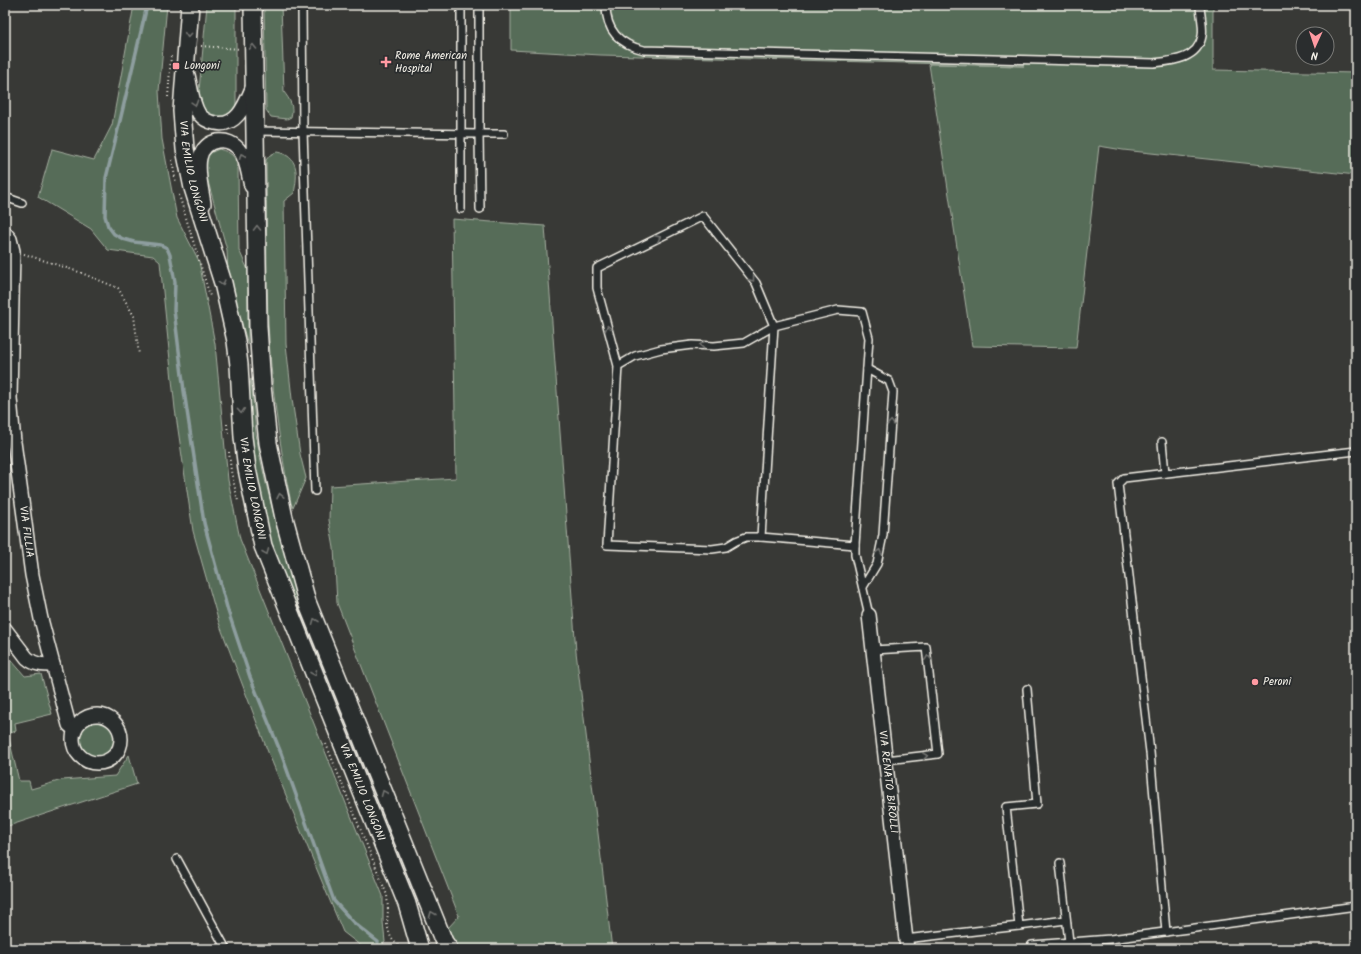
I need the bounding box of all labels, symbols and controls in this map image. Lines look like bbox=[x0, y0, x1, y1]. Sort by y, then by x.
north arrow bbox=[1295, 26, 1335, 66]
one-way arrow bbox=[183, 32, 192, 38]
one-way arrow bbox=[249, 44, 258, 50]
text: N bbox=[1311, 46, 1318, 64]
place label: Rome American Hospital bbox=[395, 47, 467, 78]
marker: Rome American Hospital bbox=[380, 56, 392, 68]
place label: Longoni bbox=[184, 57, 220, 75]
marker: Longoni bbox=[171, 61, 181, 71]
one-way arrow bbox=[190, 99, 199, 106]
street label: VIA EMILIO LONGONI bbox=[174, 120, 212, 225]
one-way arrow bbox=[239, 153, 247, 160]
one-way arrow bbox=[253, 225, 261, 231]
one-way arrow bbox=[653, 235, 661, 243]
one-way arrow bbox=[747, 274, 754, 281]
one-way arrow bbox=[217, 279, 226, 286]
one-way arrow bbox=[604, 325, 612, 331]
one-way arrow bbox=[699, 341, 705, 349]
one-way arrow bbox=[237, 408, 245, 414]
one-way arrow bbox=[887, 420, 896, 426]
street label: VIA EMILIO LONGONI bbox=[234, 436, 271, 542]
one-way arrow bbox=[276, 493, 284, 499]
street label: VIA FILLIA bbox=[14, 505, 39, 559]
one-way arrow bbox=[261, 549, 269, 556]
one-way arrow bbox=[875, 549, 883, 555]
one-way arrow bbox=[312, 617, 320, 625]
one-way arrow bbox=[923, 655, 932, 661]
one-way arrow bbox=[309, 668, 317, 676]
place label: Peroni bbox=[1263, 673, 1291, 691]
marker: Peroni bbox=[1250, 677, 1260, 687]
street label: VIA RENATO BIROLLI bbox=[873, 729, 903, 834]
street label: VIA EMILIO LONGONI bbox=[334, 741, 390, 844]
one-way arrow bbox=[922, 751, 928, 760]
one-way arrow bbox=[381, 790, 389, 797]
one-way arrow bbox=[429, 911, 437, 918]

